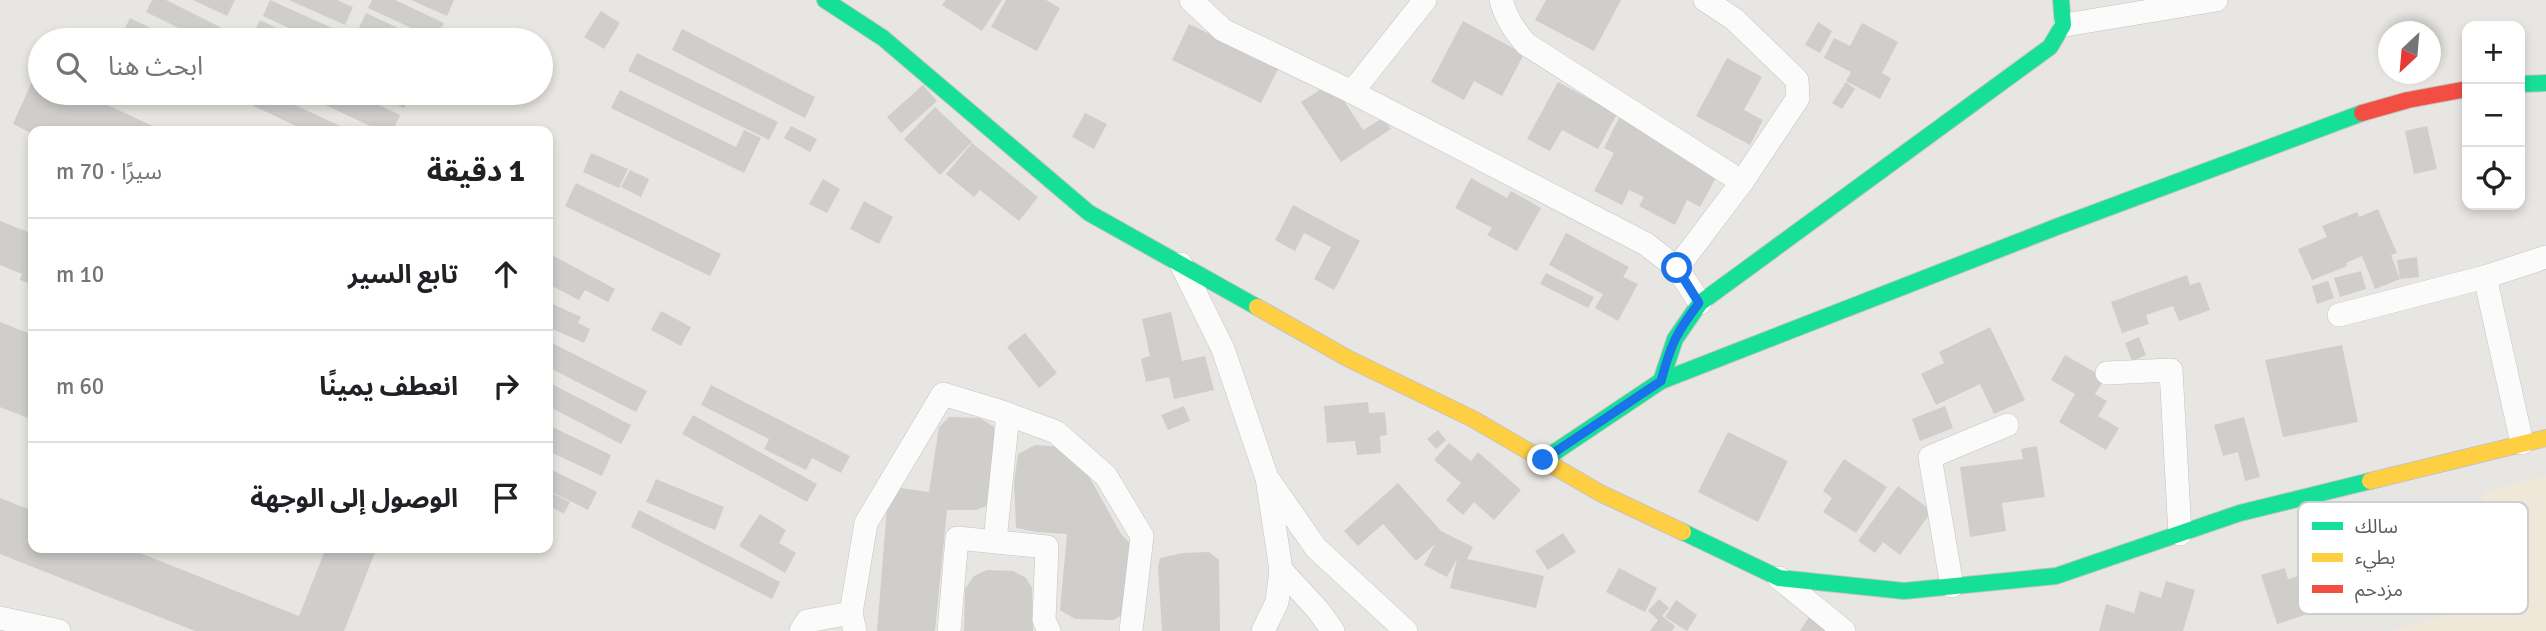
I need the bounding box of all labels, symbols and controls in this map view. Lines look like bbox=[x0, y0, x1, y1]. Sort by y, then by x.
north arrow bbox=[2378, 21, 2441, 84]
map controls bbox=[2462, 21, 2525, 210]
button: + bbox=[2462, 21, 2525, 84]
search box bbox=[28, 28, 553, 105]
icon: search bbox=[52, 48, 90, 86]
text: ابحث هنا bbox=[108, 51, 203, 83]
button: − bbox=[2462, 84, 2525, 147]
button: locate bbox=[2462, 147, 2525, 210]
text: 1 دقيقة bbox=[427, 153, 525, 190]
text: سيرًا · 70 m bbox=[56, 157, 162, 186]
route start bbox=[1661, 252, 1692, 283]
icon: ahead bbox=[487, 255, 525, 293]
text: تابع السير bbox=[348, 259, 458, 291]
text: 10 m bbox=[56, 260, 104, 289]
icon: right bbox=[487, 367, 525, 405]
text: انعطف يمينًا bbox=[319, 371, 458, 403]
text: 60 m bbox=[56, 372, 104, 401]
route end bbox=[1527, 444, 1558, 475]
icon: arrive bbox=[487, 479, 525, 517]
text: الوصول إلى الوجهة bbox=[250, 483, 458, 515]
legend bbox=[2298, 502, 2528, 614]
text: سالك bbox=[2355, 515, 2398, 539]
text: بطيء bbox=[2355, 546, 2395, 572]
text: مزدحم bbox=[2355, 578, 2403, 604]

